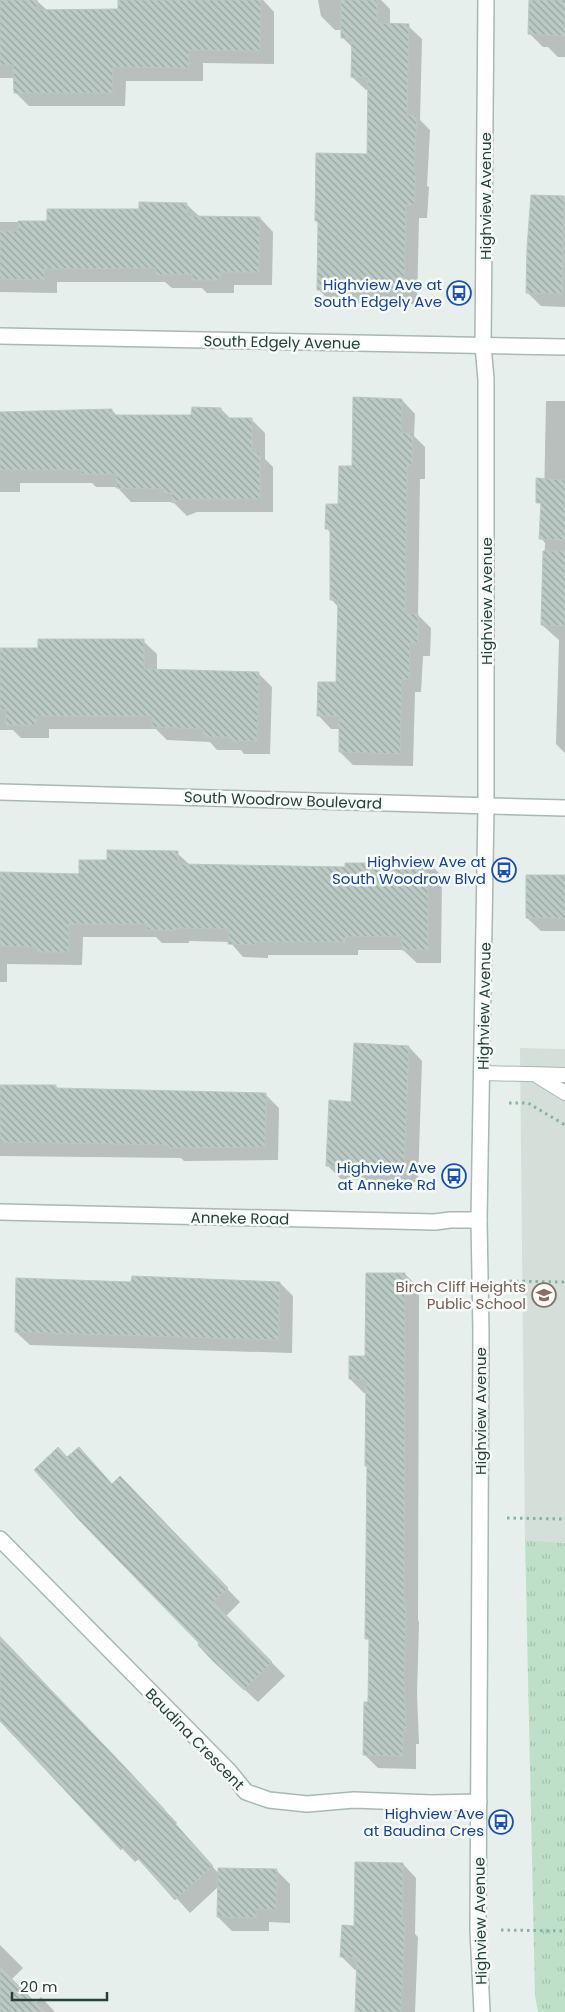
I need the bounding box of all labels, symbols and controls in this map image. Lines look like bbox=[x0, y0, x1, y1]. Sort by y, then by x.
street label: Highview Avenue bbox=[475, 132, 496, 260]
place label: Highview Ave at South Edgely Ave bbox=[314, 274, 442, 312]
bus stop icon: Highview Ave at South Edgely Ave bbox=[446, 280, 472, 306]
street label: South Edgely Avenue bbox=[203, 330, 361, 354]
street label: Highview Avenue bbox=[476, 537, 497, 665]
street label: South Woodrow Boulevard bbox=[184, 786, 382, 814]
place label: Highview Ave at South Woodrow Blvd bbox=[332, 851, 486, 889]
bus stop icon: Highview Ave at South Woodrow Blvd bbox=[491, 857, 517, 883]
street label: Highview Avenue bbox=[472, 942, 496, 1070]
place label: Highview Ave at Anneke Rd bbox=[337, 1157, 436, 1195]
bus stop icon: Highview Ave at Anneke Rd bbox=[441, 1163, 467, 1189]
street label: Anneke Road bbox=[190, 1207, 290, 1229]
place label: Birch Cliff Heights Public School bbox=[396, 1276, 526, 1314]
school or university icon: Birch Cliff Heights Public School bbox=[531, 1282, 557, 1308]
street label: Highview Avenue bbox=[470, 1347, 491, 1475]
street label: Baudina Crescent bbox=[141, 1683, 249, 1795]
place label: Highview Ave at Baudina Cres bbox=[364, 1803, 484, 1841]
bus stop icon: Highview Ave at Baudina Cres bbox=[488, 1809, 514, 1835]
street label: Highview Avenue bbox=[468, 1857, 492, 1985]
scale bar bbox=[12, 1970, 108, 2002]
text: 20 m bbox=[20, 1976, 58, 1997]

